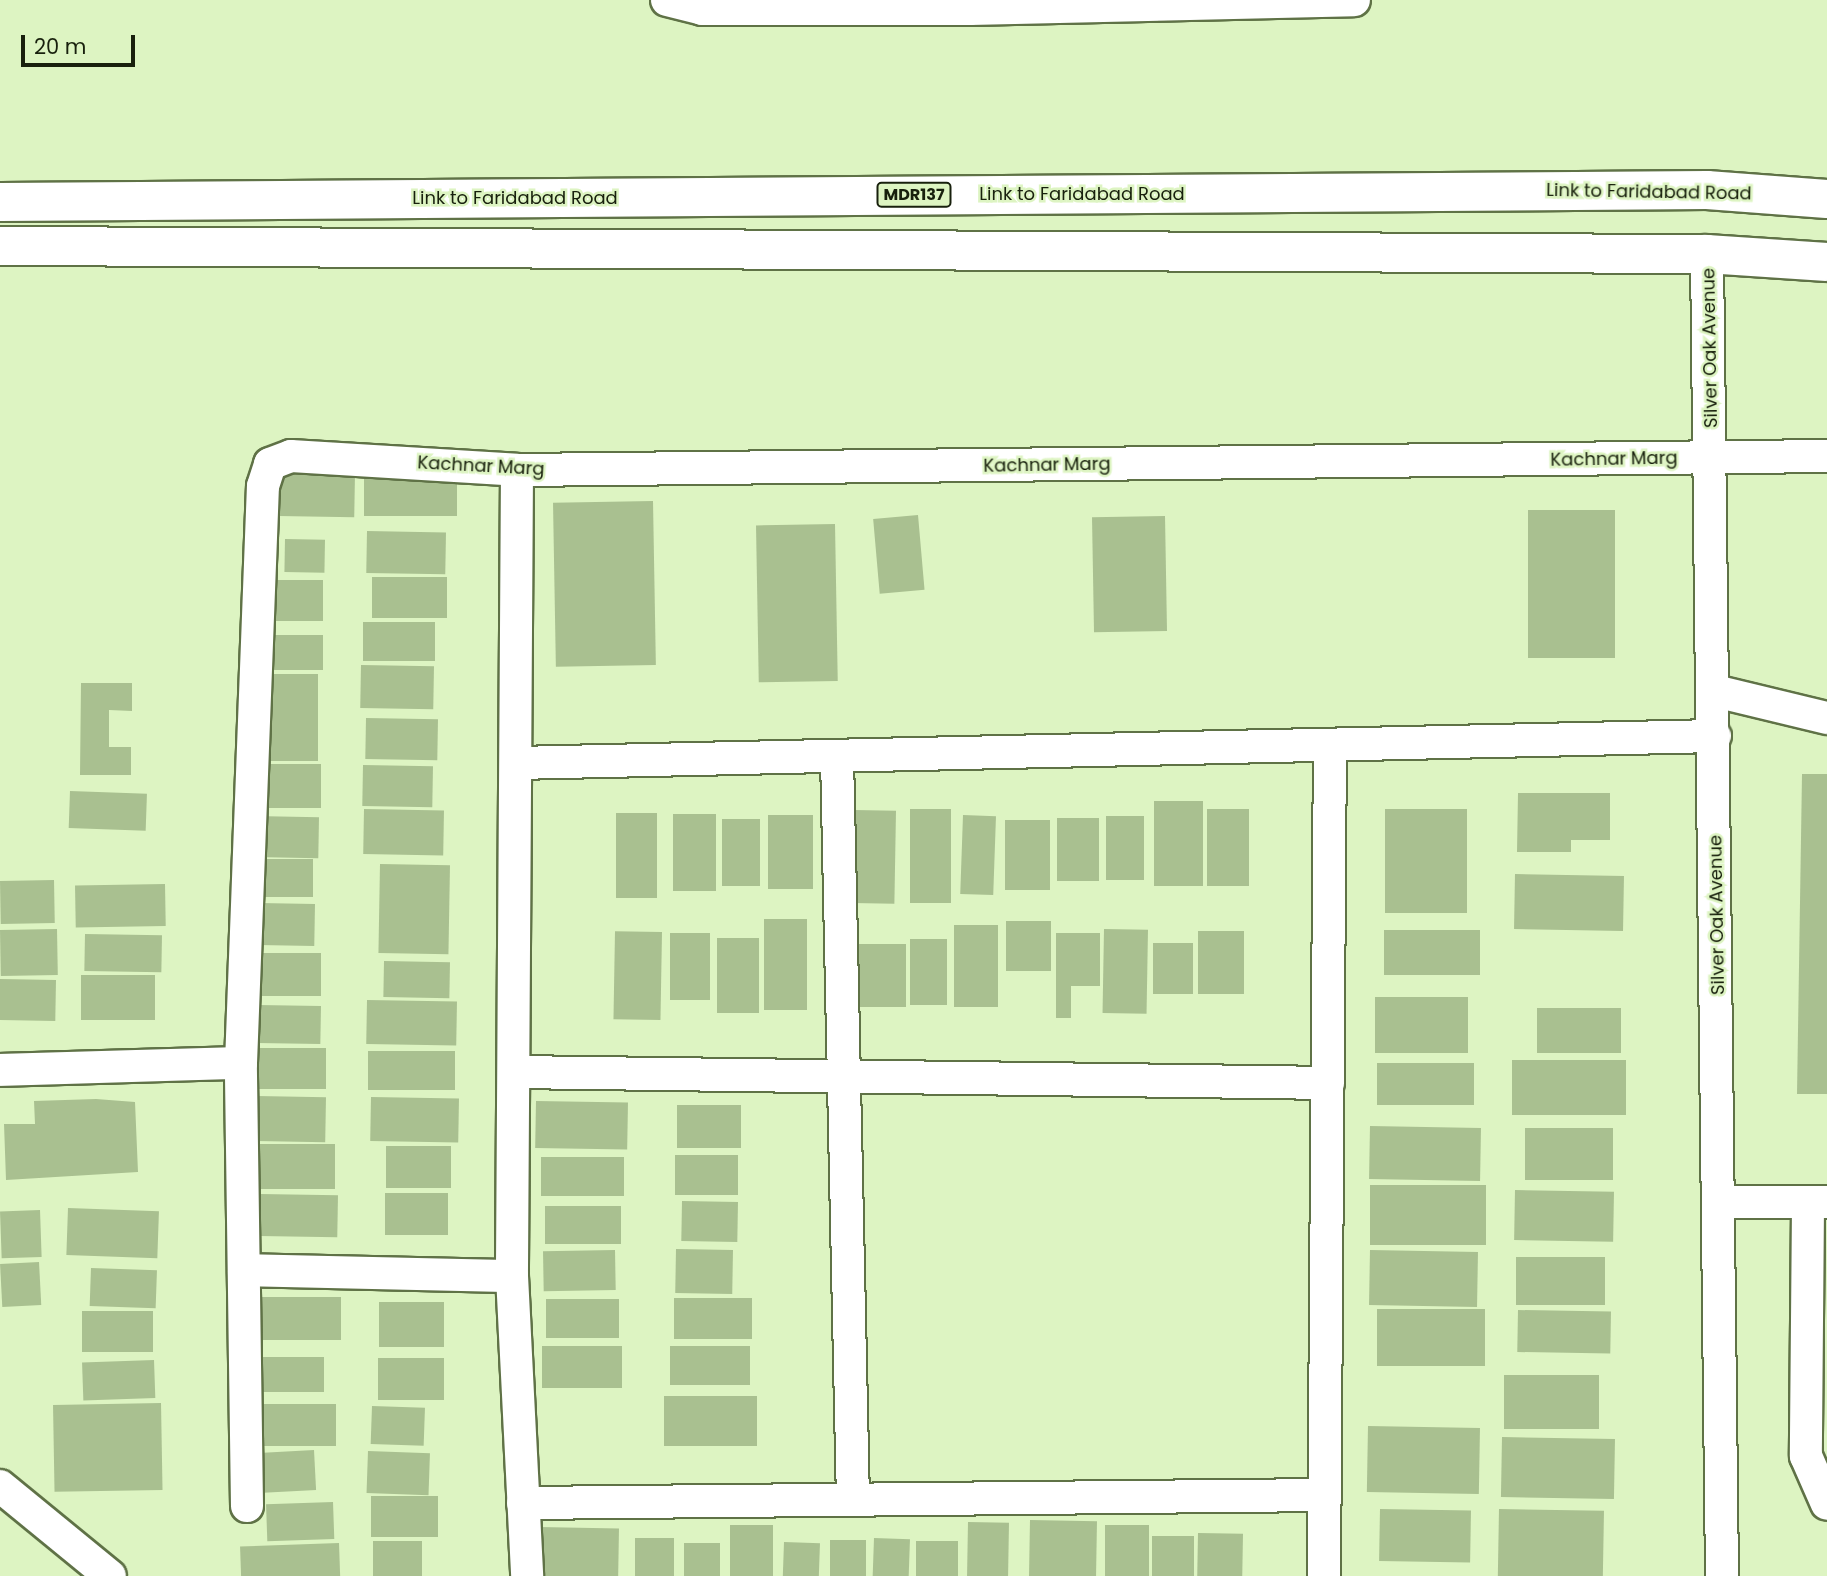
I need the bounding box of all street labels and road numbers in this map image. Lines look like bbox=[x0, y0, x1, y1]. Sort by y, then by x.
street label: Link to Faridabad Road bbox=[1546, 179, 1752, 205]
road number: MDR137 bbox=[876, 182, 953, 208]
street label: Link to Faridabad Road bbox=[979, 183, 1185, 205]
street label: Link to Faridabad Road bbox=[412, 187, 618, 209]
street label: Silver Oak Avenue bbox=[1698, 268, 1722, 428]
street label: Kachnar Marg bbox=[1550, 447, 1678, 471]
street label: Kachnar Marg bbox=[417, 452, 545, 480]
street label: Kachnar Marg bbox=[983, 453, 1111, 477]
street label: Silver Oak Avenue bbox=[1705, 835, 1729, 995]

